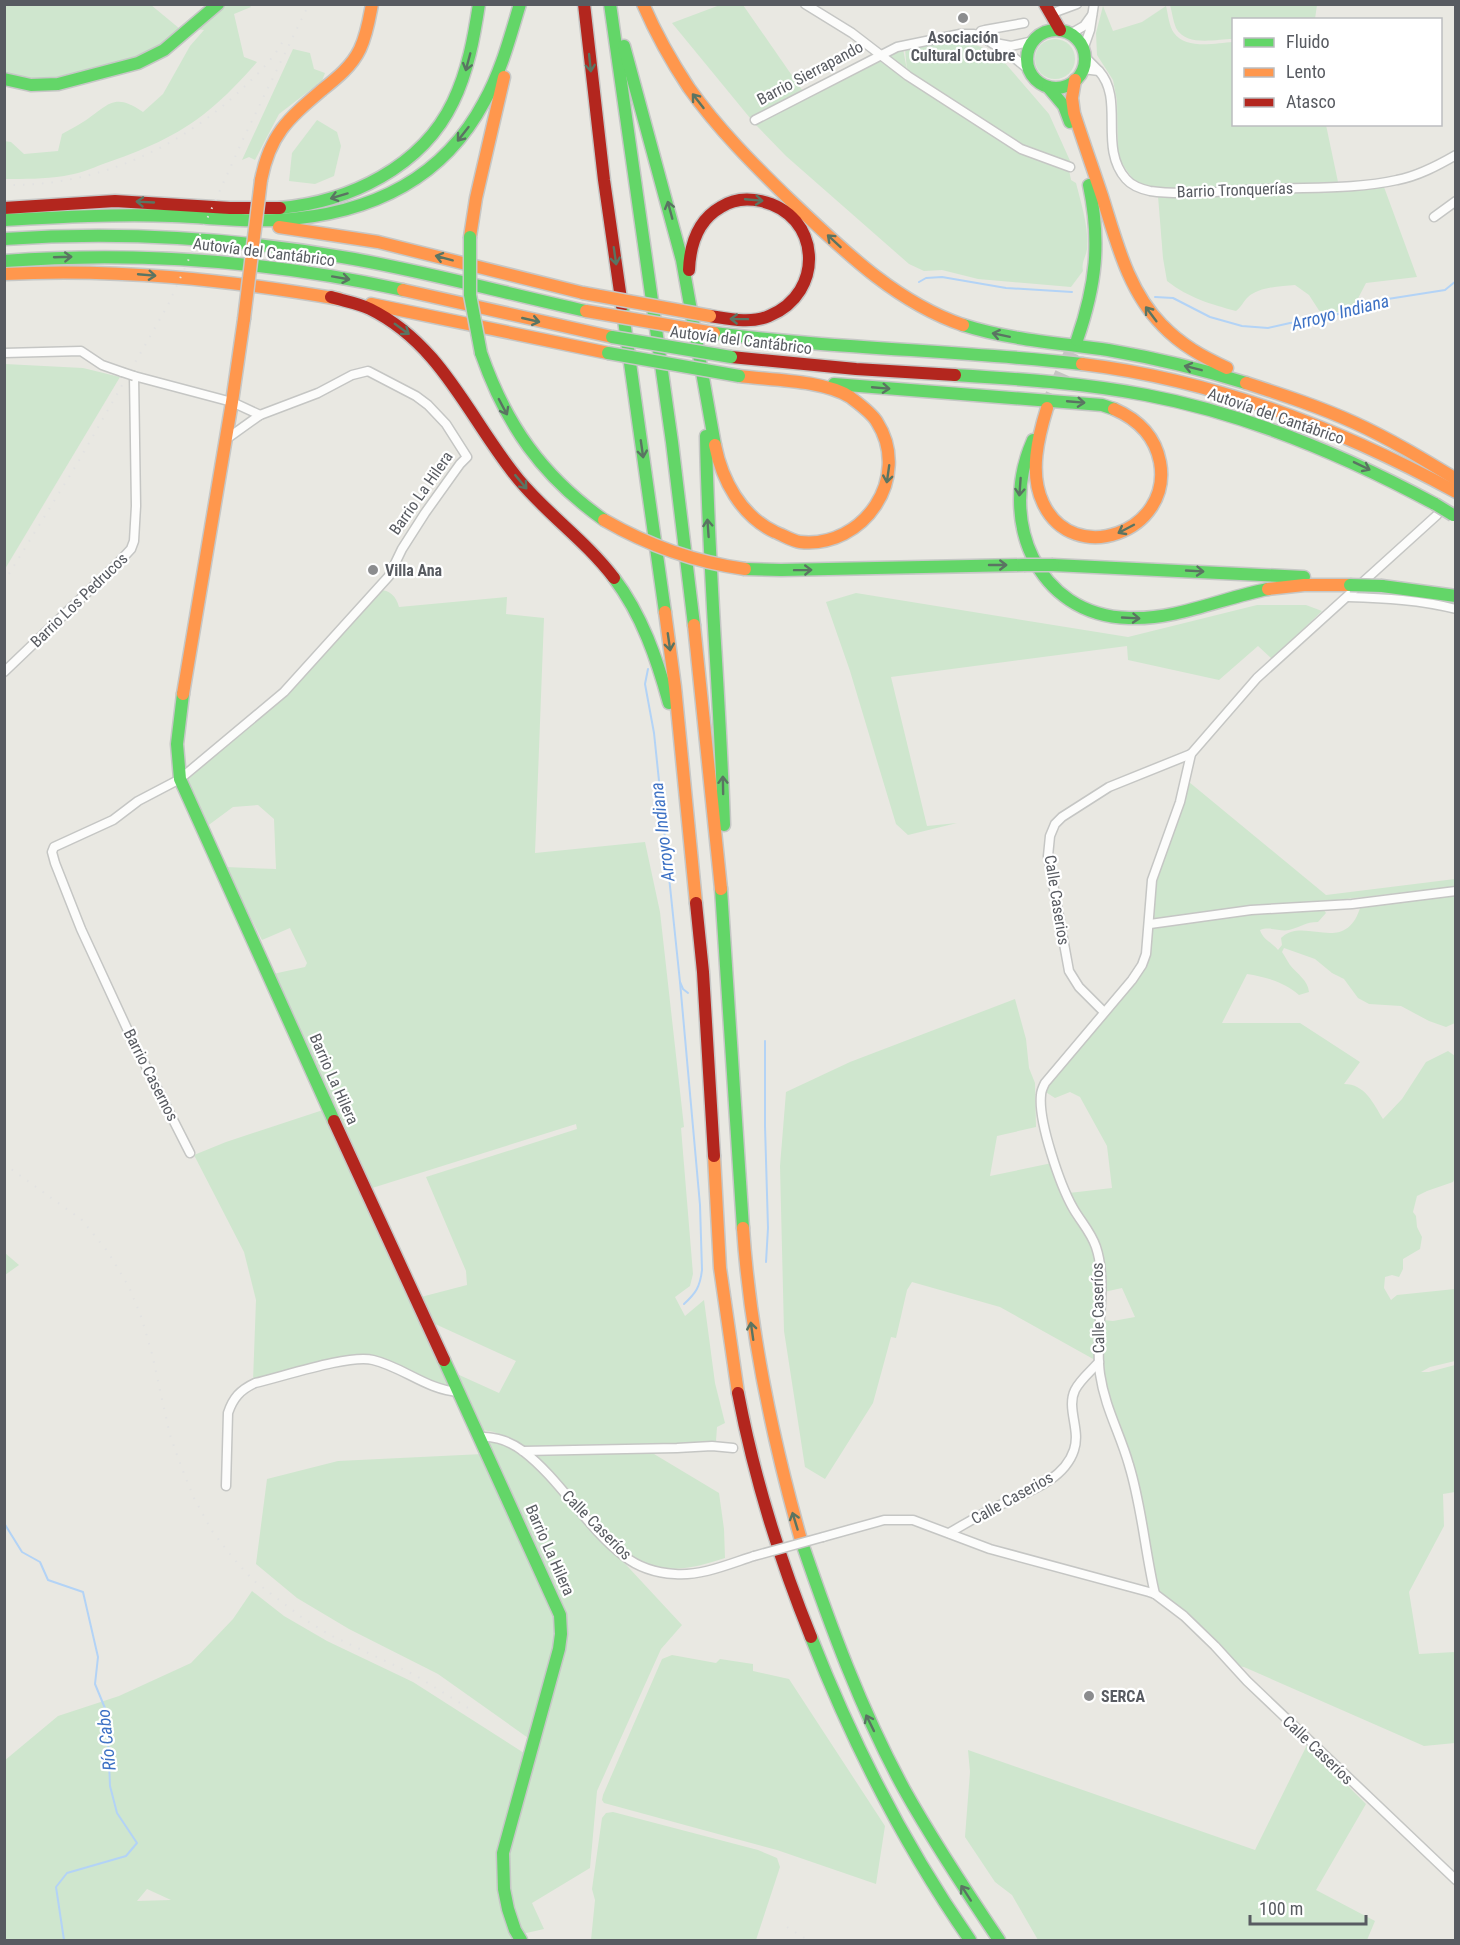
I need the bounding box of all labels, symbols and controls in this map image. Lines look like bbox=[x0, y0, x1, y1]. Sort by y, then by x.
marker: Asociación Cultural Octubre bbox=[956, 11, 970, 25]
legend bbox=[1232, 18, 1442, 126]
place label: Asociación Cultural Octubre bbox=[911, 28, 1016, 65]
text: Fluido bbox=[1286, 31, 1330, 52]
street label: Barrio Sierrapando bbox=[754, 37, 866, 109]
one-way arrow bbox=[462, 52, 473, 71]
one-way arrow bbox=[584, 52, 595, 72]
text: Lento bbox=[1286, 61, 1326, 82]
text: Atasco bbox=[1286, 91, 1336, 112]
one-way arrow bbox=[691, 93, 704, 109]
one-way arrow bbox=[457, 126, 470, 142]
street label: Barrio Tronquerías bbox=[1177, 178, 1293, 202]
one-way arrow bbox=[330, 191, 349, 202]
one-way arrow bbox=[744, 195, 764, 206]
one-way arrow bbox=[136, 196, 156, 207]
one-way arrow bbox=[663, 201, 675, 220]
street label: Autovía del Cantábrico bbox=[192, 234, 336, 270]
one-way arrow bbox=[826, 234, 841, 248]
one-way arrow bbox=[610, 246, 621, 265]
one-way arrow bbox=[52, 251, 72, 263]
one-way arrow bbox=[435, 252, 454, 264]
one-way arrow bbox=[136, 270, 156, 281]
one-way arrow bbox=[330, 273, 350, 284]
water label: Arroyo Indiana bbox=[1288, 290, 1391, 335]
one-way arrow bbox=[1145, 306, 1157, 322]
one-way arrow bbox=[729, 313, 749, 325]
one-way arrow bbox=[521, 315, 540, 327]
street label: Autovía del Cantábrico bbox=[669, 322, 813, 358]
one-way arrow bbox=[394, 323, 410, 335]
one-way arrow bbox=[992, 329, 1011, 340]
one-way arrow bbox=[1184, 361, 1203, 373]
one-way arrow bbox=[871, 383, 891, 394]
street label: Autovía del Cantábrico bbox=[1205, 384, 1347, 448]
one-way arrow bbox=[1065, 397, 1085, 408]
one-way arrow bbox=[497, 398, 509, 415]
one-way arrow bbox=[637, 439, 648, 459]
street label: Barrio La Hilera bbox=[385, 448, 457, 538]
one-way arrow bbox=[1353, 460, 1370, 472]
one-way arrow bbox=[883, 464, 894, 484]
one-way arrow bbox=[514, 474, 528, 489]
one-way arrow bbox=[1014, 476, 1025, 496]
one-way arrow bbox=[702, 518, 713, 538]
one-way arrow bbox=[1118, 523, 1136, 535]
street label: Barrio Los Pedrucos bbox=[26, 549, 132, 651]
one-way arrow bbox=[988, 559, 1008, 571]
place label: Villa Ana bbox=[385, 561, 443, 580]
marker: Villa Ana bbox=[366, 563, 380, 577]
one-way arrow bbox=[793, 564, 813, 575]
one-way arrow bbox=[1185, 566, 1205, 577]
one-way arrow bbox=[1121, 612, 1141, 623]
one-way arrow bbox=[664, 632, 675, 652]
one-way arrow bbox=[717, 776, 729, 796]
water label: Arroyo Indiana bbox=[645, 781, 679, 884]
street label: Calle Caserios bbox=[1041, 854, 1073, 946]
street label: Barrio Casernos bbox=[120, 1026, 182, 1124]
street label: Barrio La Hilera bbox=[305, 1031, 363, 1127]
street label: Calle Caseríos bbox=[1088, 1262, 1108, 1354]
one-way arrow bbox=[747, 1321, 758, 1341]
street label: Calle Caserios bbox=[968, 1468, 1056, 1528]
street label: Calle Caseríos bbox=[558, 1486, 636, 1564]
street label: Barrio La Hilera bbox=[521, 1502, 579, 1598]
one-way arrow bbox=[789, 1512, 800, 1531]
place label: SERCA bbox=[1101, 1687, 1145, 1706]
marker: SERCA bbox=[1082, 1689, 1096, 1703]
water label: Río Cabo bbox=[92, 1708, 120, 1772]
street label: Calle Caseríos bbox=[1279, 1712, 1357, 1788]
one-way arrow bbox=[864, 1714, 876, 1732]
one-way arrow bbox=[960, 1885, 972, 1901]
scale bar bbox=[1250, 1888, 1366, 1926]
text: 100 m bbox=[1259, 1898, 1303, 1919]

